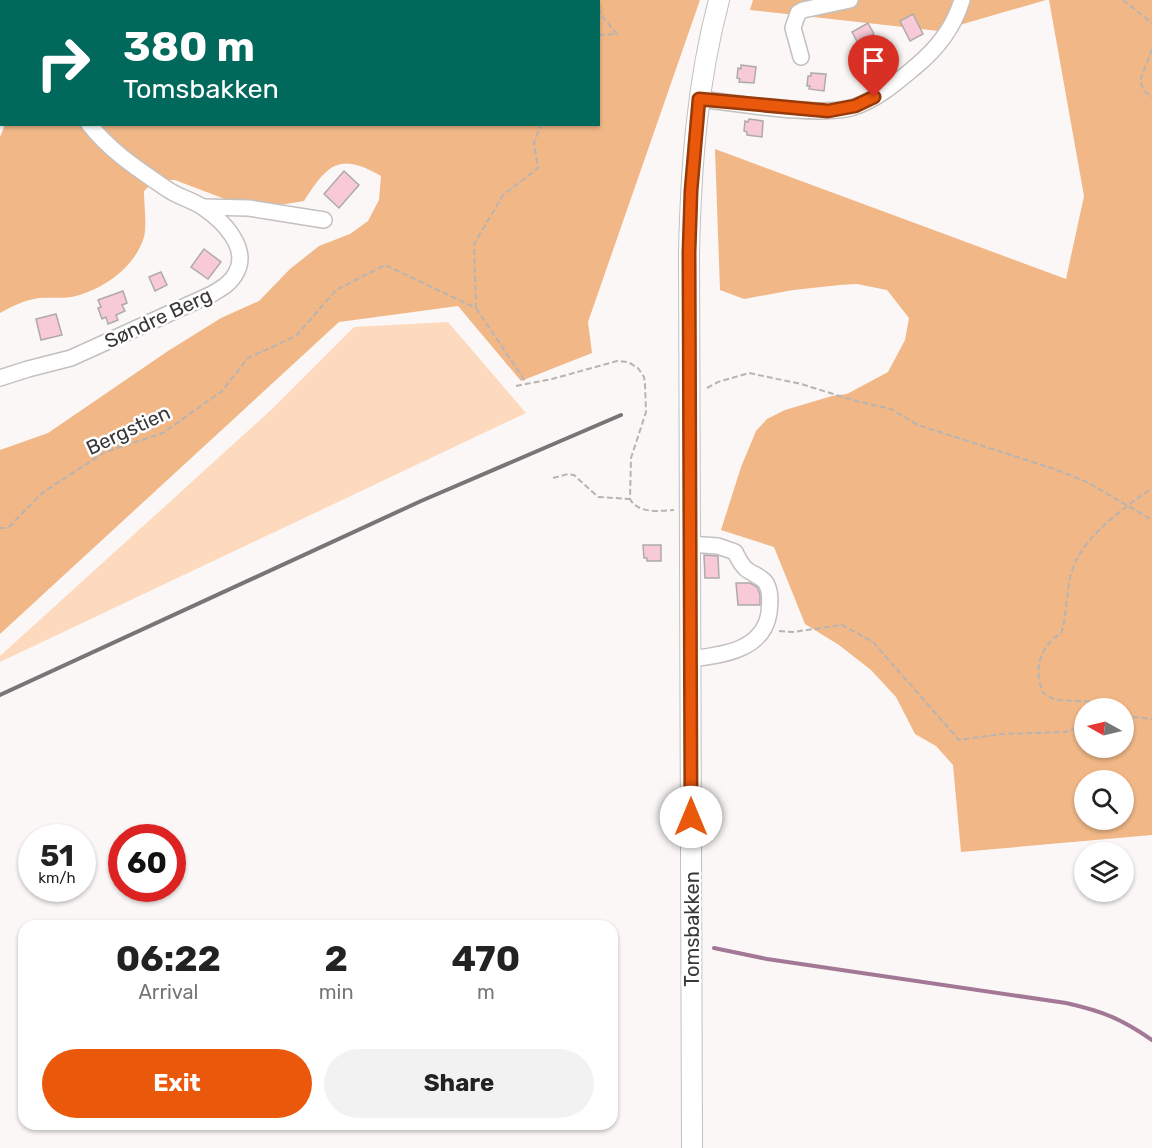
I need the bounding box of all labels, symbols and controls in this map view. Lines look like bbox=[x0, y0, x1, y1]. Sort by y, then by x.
text: 380 m bbox=[123, 22, 255, 72]
icon: right bbox=[24, 24, 102, 102]
pin bbox=[848, 35, 899, 97]
icon: arrive bbox=[857, 44, 890, 77]
text: Tomsbakken bbox=[123, 73, 279, 105]
street label: Søndre Berg bbox=[101, 283, 215, 353]
street label: Bergstien bbox=[82, 400, 174, 460]
north arrow bbox=[1074, 698, 1134, 758]
map controls bbox=[1074, 698, 1134, 902]
button: search bbox=[1074, 770, 1134, 830]
position arrow bbox=[659, 785, 723, 849]
speed limit sign: 60 bbox=[108, 824, 186, 902]
text: 51 bbox=[40, 838, 74, 874]
button: layers bbox=[1074, 842, 1134, 902]
text: km/h bbox=[38, 869, 76, 887]
street label: Tomsbakken bbox=[680, 871, 704, 987]
text: 06:22 bbox=[116, 937, 221, 980]
text: 2 bbox=[325, 937, 348, 980]
text: 470 bbox=[451, 937, 520, 980]
text: Arrival bbox=[138, 980, 198, 1004]
text: min bbox=[319, 980, 354, 1004]
text: m bbox=[477, 980, 495, 1004]
button: Exit bbox=[42, 1049, 312, 1118]
button: Share bbox=[324, 1049, 594, 1118]

